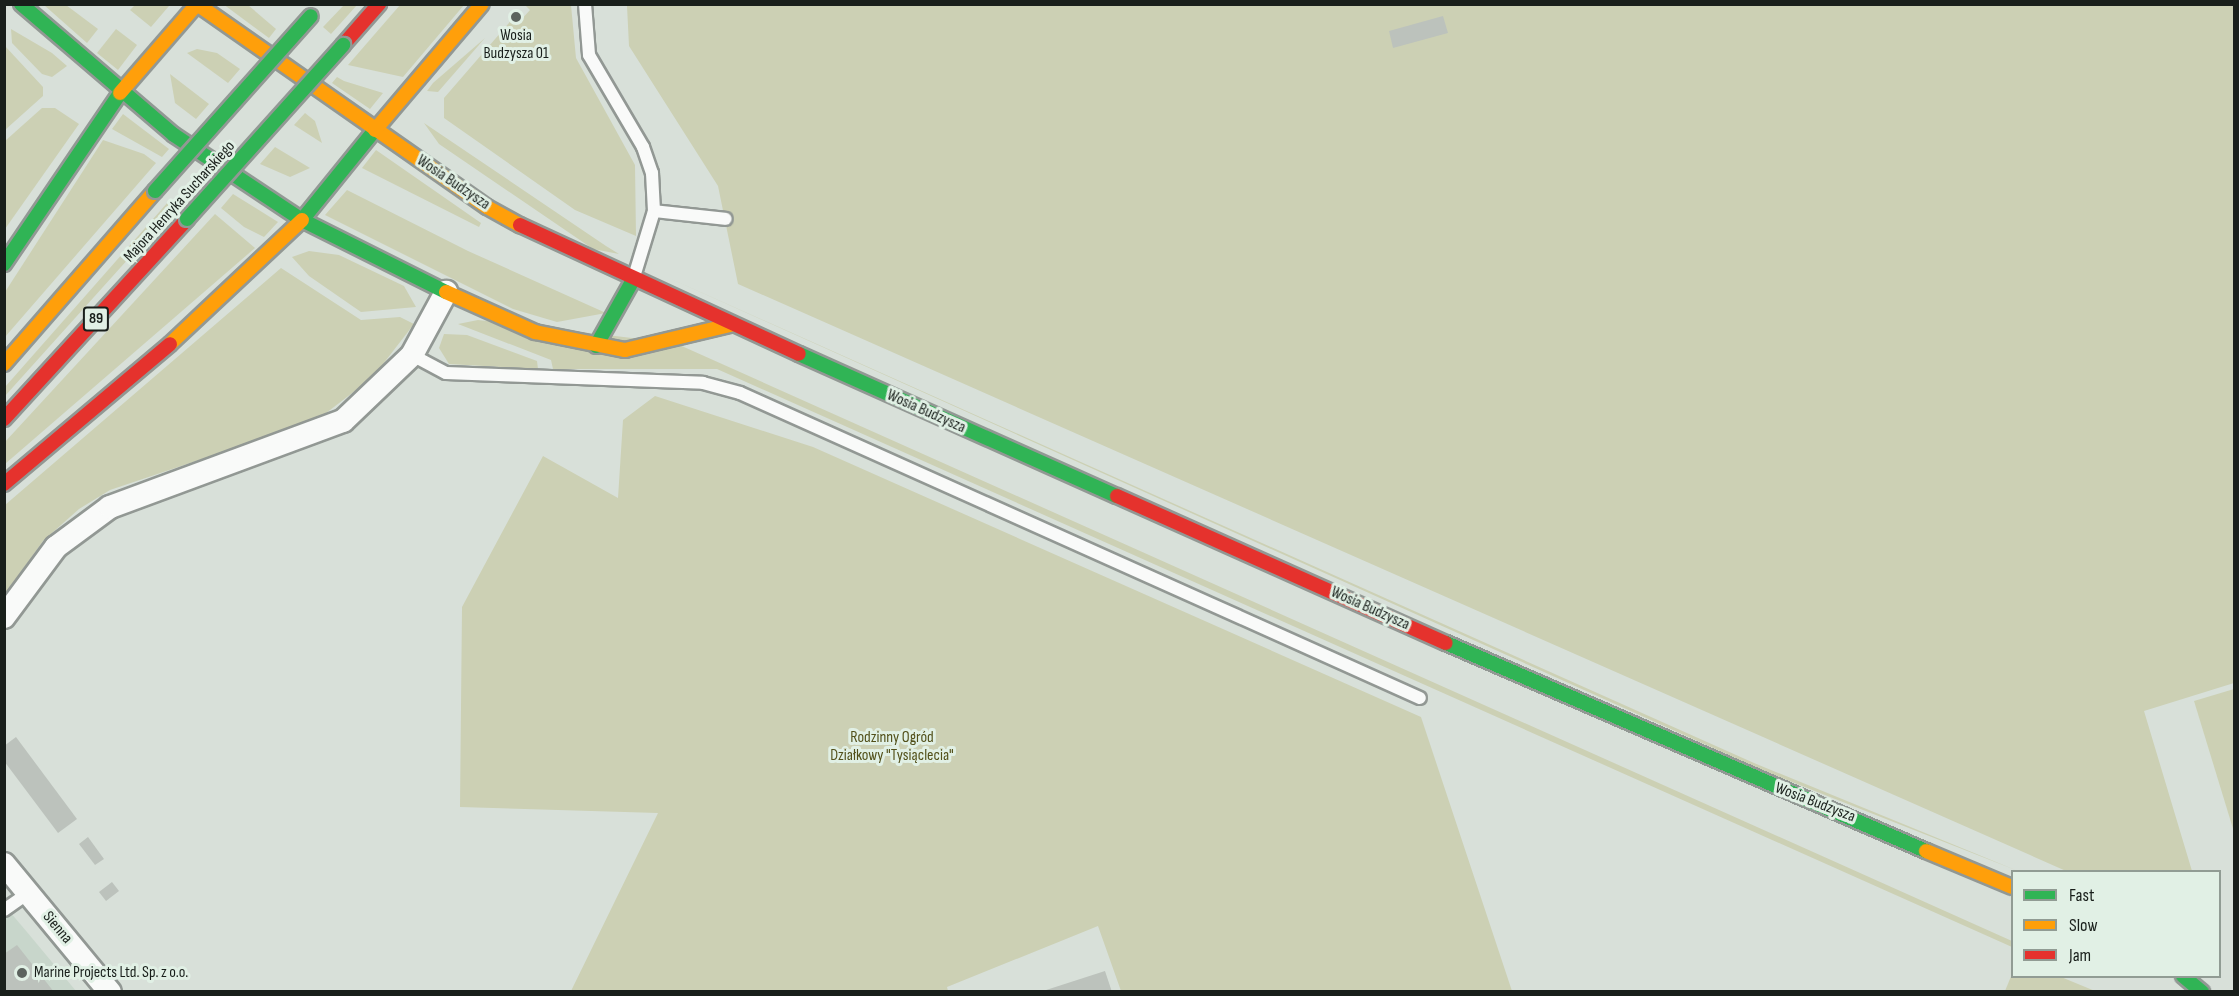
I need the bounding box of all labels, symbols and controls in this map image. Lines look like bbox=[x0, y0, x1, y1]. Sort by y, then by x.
marker: Wosia Budzysza 01 bbox=[509, 10, 523, 24]
place label: Wosia Budzysza 01 bbox=[483, 26, 549, 64]
street label: Majora Henryka Sucharskiego bbox=[120, 137, 240, 267]
street label: Wosia Budzysza bbox=[413, 152, 493, 214]
road number: 89 bbox=[82, 307, 110, 331]
street label: Wosia Budzysza bbox=[884, 386, 968, 438]
street label: Wosia Budzysza bbox=[1328, 583, 1412, 635]
park label: Rodzinny Ogród Działkowy "Tysiąclecia" bbox=[830, 728, 954, 766]
street label: Wosia Budzysza bbox=[1772, 779, 1858, 827]
legend bbox=[2011, 870, 2221, 978]
text: Fast bbox=[2069, 885, 2094, 906]
street label: Sienna bbox=[38, 908, 76, 948]
text: Slow bbox=[2069, 915, 2098, 936]
text: Jam bbox=[2069, 945, 2091, 966]
place label: Marine Projects Ltd. Sp. z o.o. bbox=[34, 963, 188, 983]
marker: Marine Projects Ltd. Sp. z o.o. bbox=[15, 966, 29, 980]

